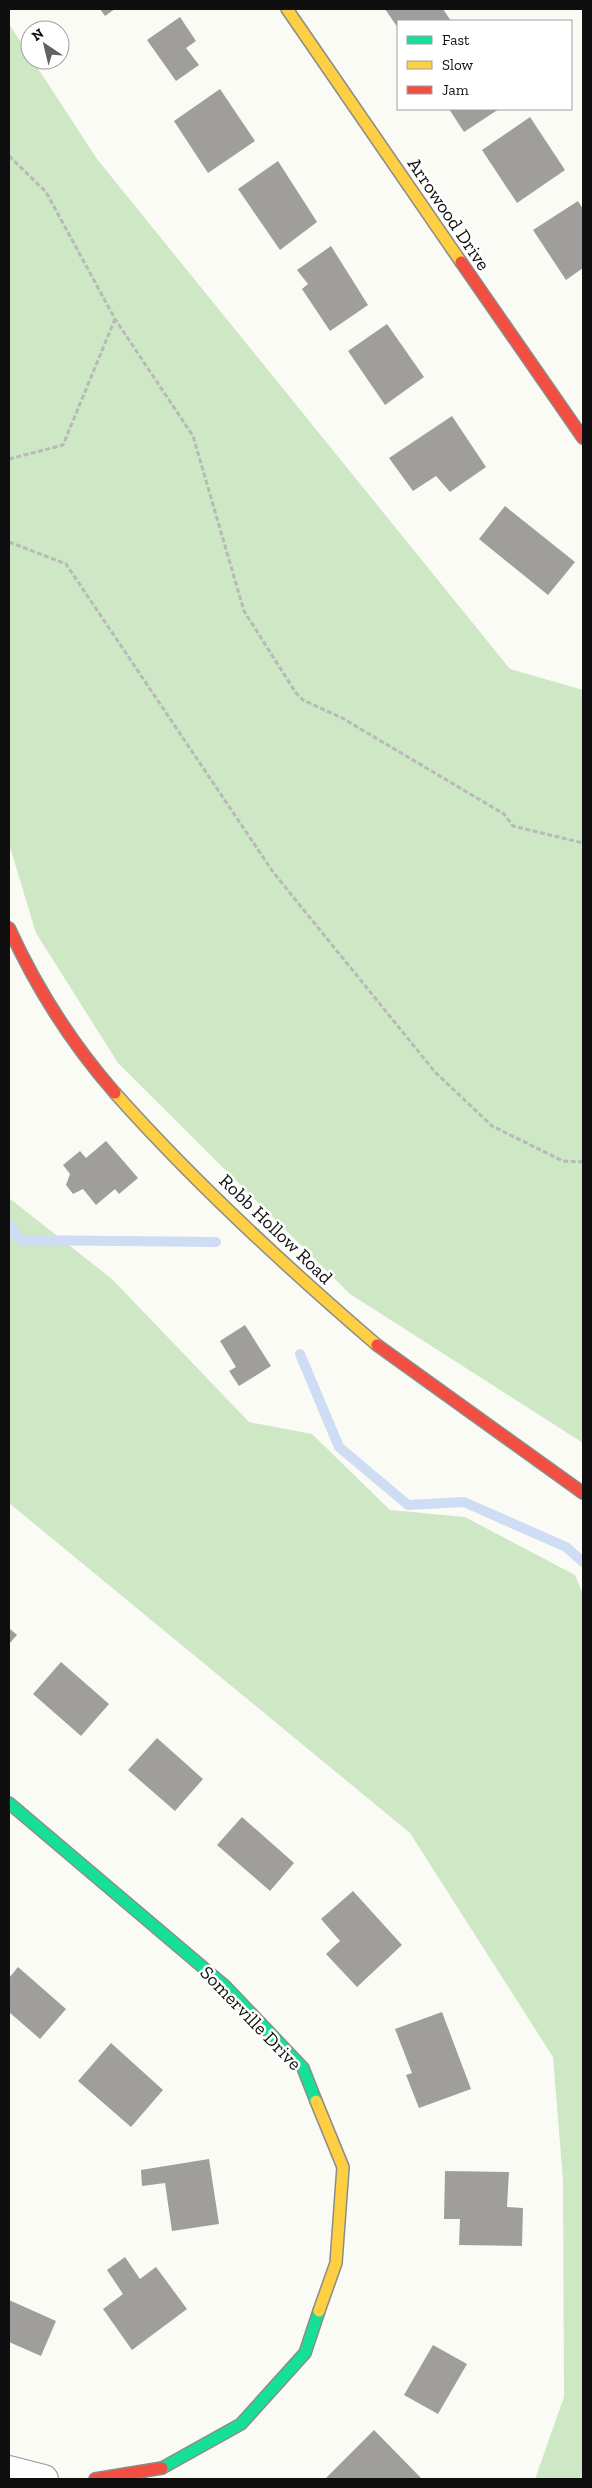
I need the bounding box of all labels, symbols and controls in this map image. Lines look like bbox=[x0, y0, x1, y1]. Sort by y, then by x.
north arrow bbox=[20, 20, 70, 70]
legend bbox=[397, 20, 572, 110]
text: N bbox=[29, 25, 47, 45]
text: Fast bbox=[442, 31, 470, 49]
text: Slow bbox=[442, 56, 474, 74]
text: Jam bbox=[442, 81, 469, 99]
street label: Arrowood Drive bbox=[403, 153, 495, 275]
street label: Robb Hollow Road bbox=[215, 1169, 338, 1289]
street label: Somerville Drive bbox=[195, 1961, 307, 2075]

